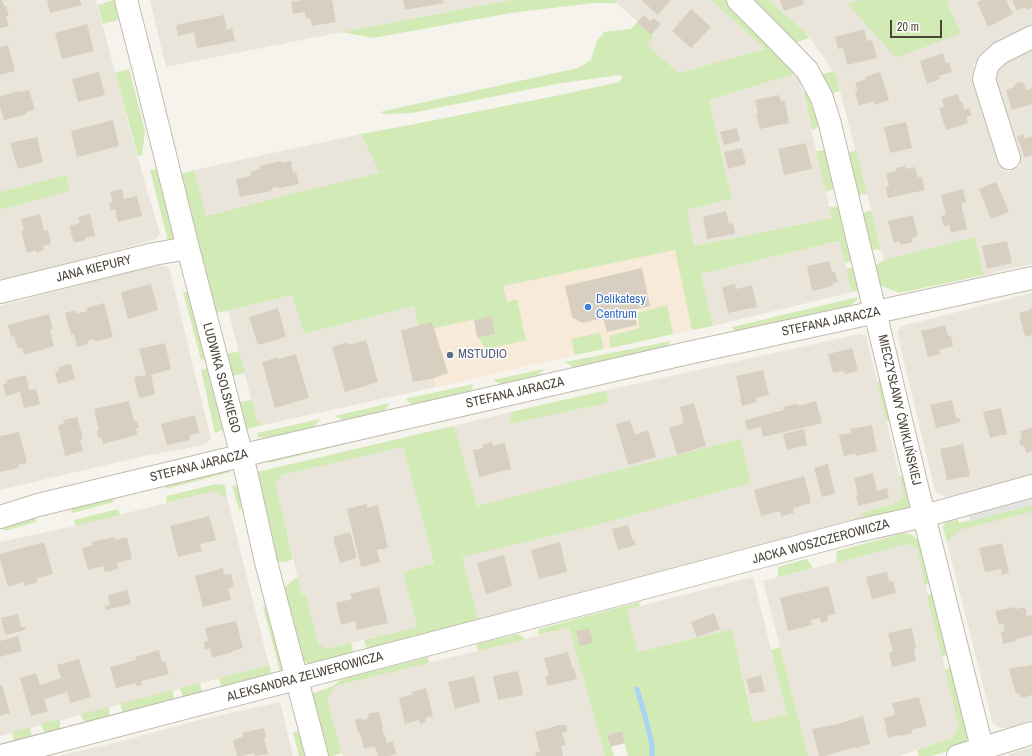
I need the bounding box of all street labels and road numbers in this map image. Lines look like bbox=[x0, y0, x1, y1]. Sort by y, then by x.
street label: JANA KIEPURY bbox=[55, 252, 133, 286]
street label: STEFANA JARACZA bbox=[780, 304, 882, 340]
street label: LUDWIKA SOLSKIEGO bbox=[199, 321, 243, 435]
street label: MIECZYSŁAWY ĆWIKLIŃSKIEJ bbox=[874, 333, 924, 487]
street label: STEFANA JARACZA bbox=[464, 374, 566, 412]
street label: STEFANA JARACZA bbox=[149, 446, 249, 486]
street label: JACKA WOSZCZEROWICZA bbox=[751, 516, 891, 568]
street label: ALEKSANDRA ZELWEROWICZA bbox=[225, 649, 385, 705]

